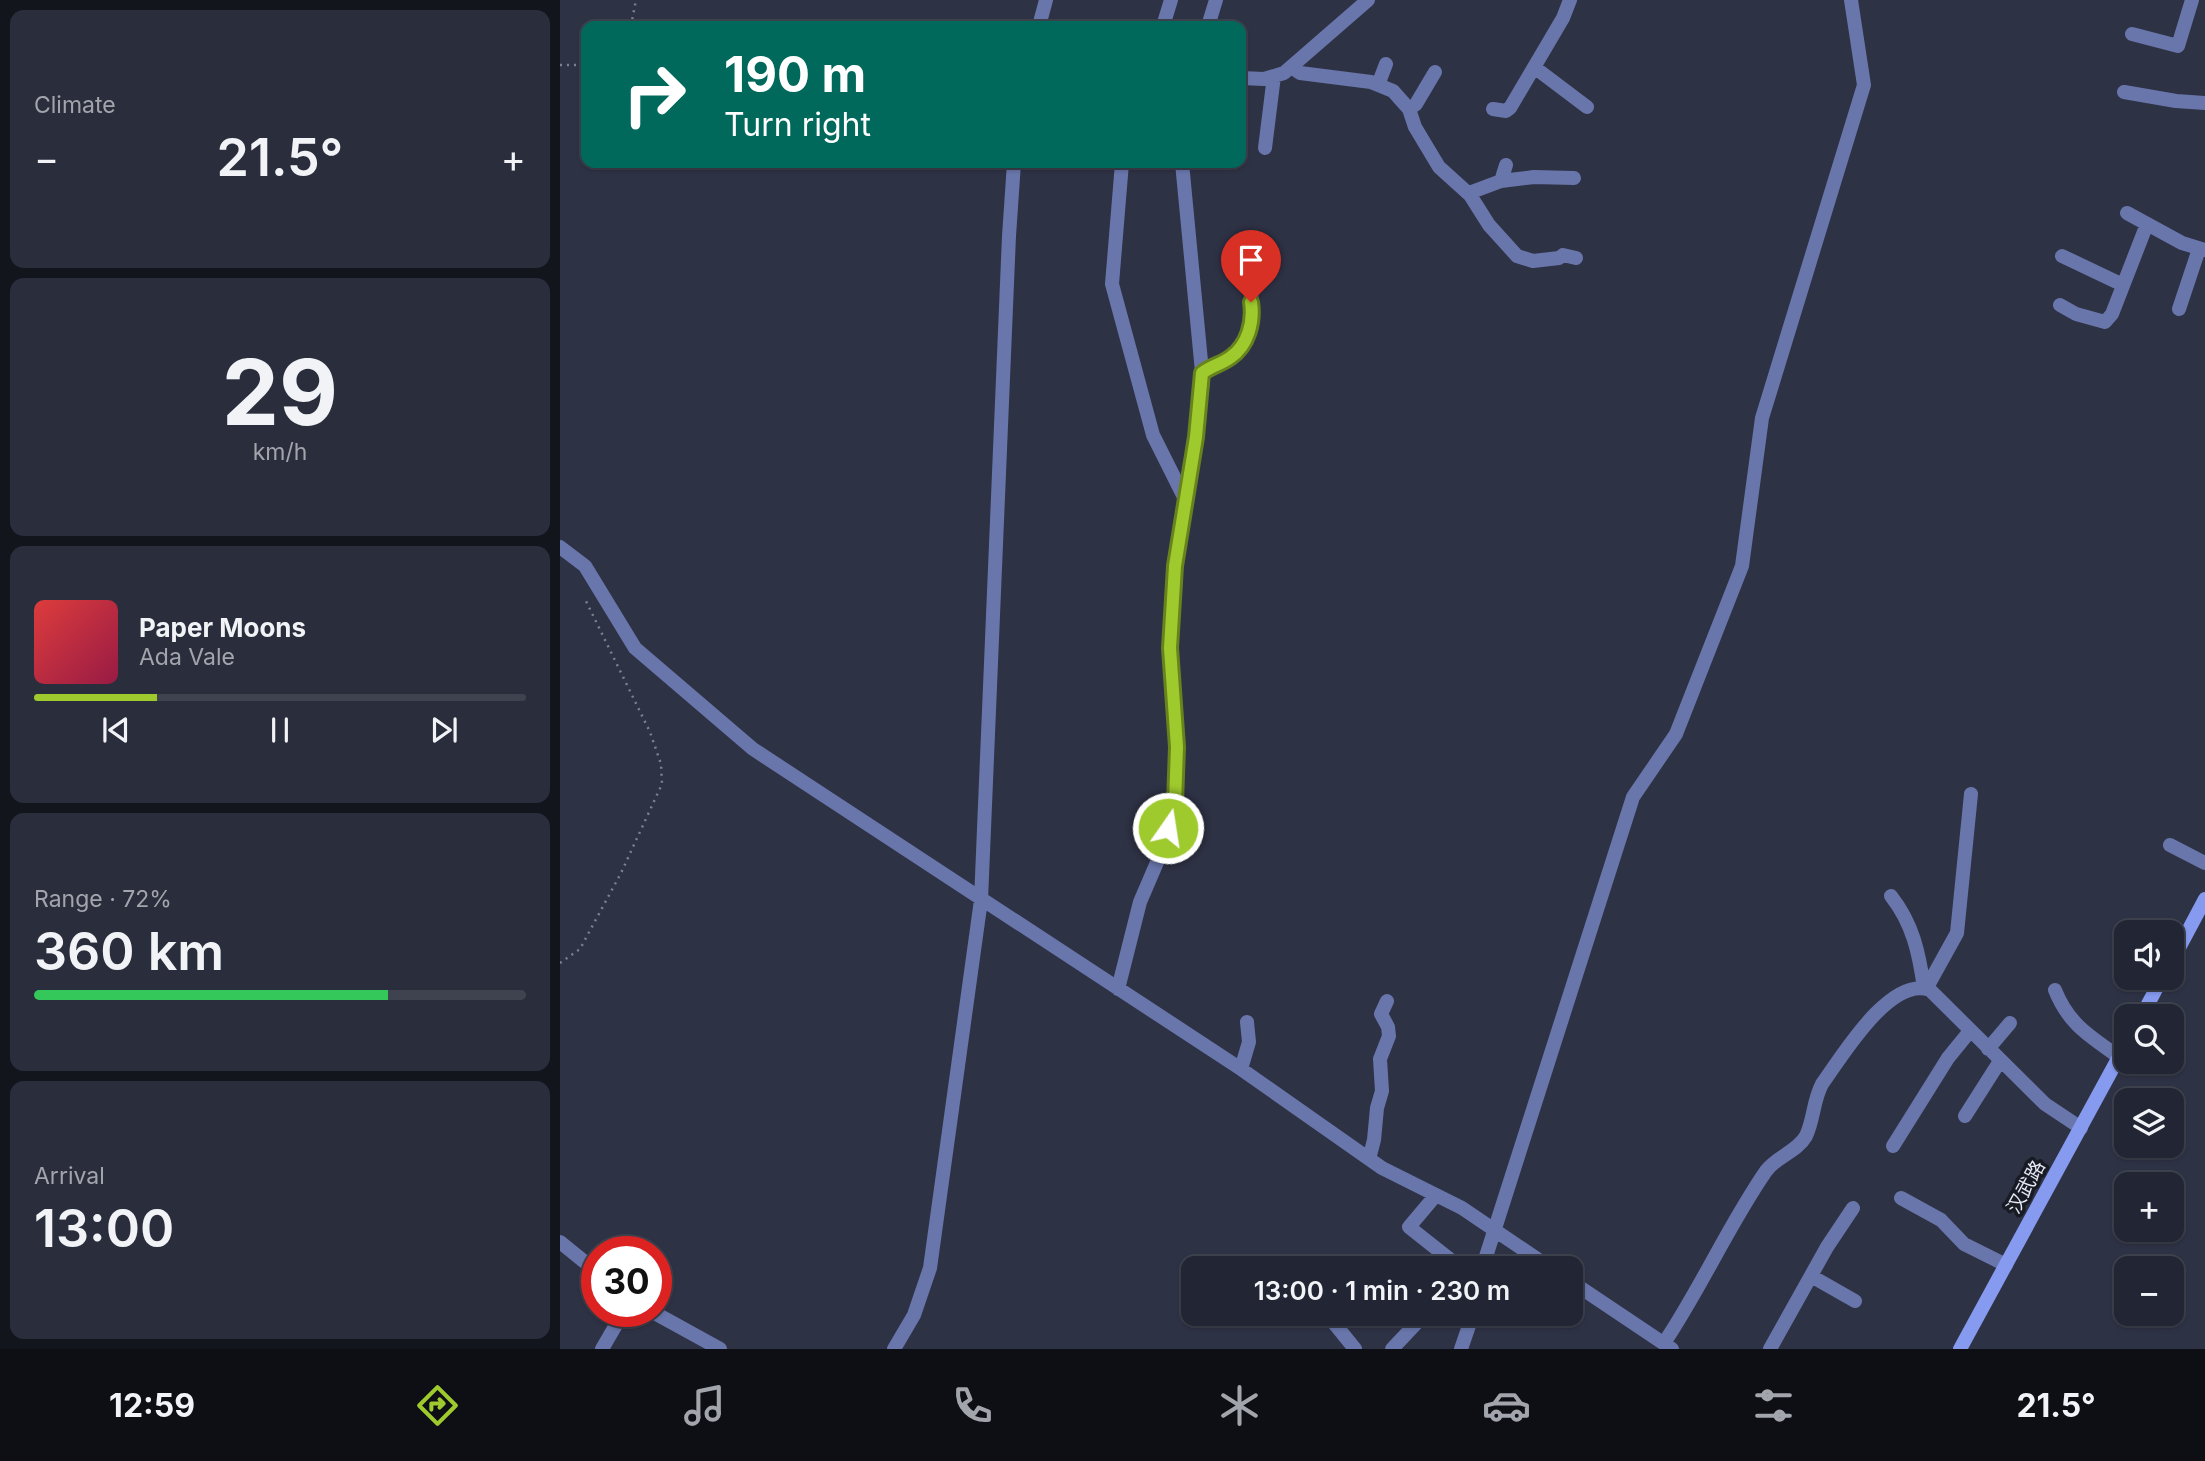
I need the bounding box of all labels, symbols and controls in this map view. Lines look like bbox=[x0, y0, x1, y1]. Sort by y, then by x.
text: 190 m bbox=[724, 45, 866, 104]
icon: right bbox=[609, 49, 700, 140]
text: Climate bbox=[34, 91, 116, 119]
text: Turn right bbox=[724, 105, 871, 144]
text: 21.5° bbox=[217, 126, 343, 189]
text: − bbox=[34, 135, 59, 181]
text: + bbox=[501, 135, 526, 181]
pin bbox=[1221, 230, 1281, 302]
icon: arrive bbox=[1232, 241, 1270, 279]
text: 29 bbox=[222, 337, 338, 447]
text: km/h bbox=[253, 438, 307, 466]
text: Paper Moons bbox=[139, 612, 306, 643]
text: Ada Vale bbox=[139, 643, 235, 671]
icon: previous bbox=[97, 711, 135, 749]
icon: pause bbox=[261, 711, 299, 749]
icon: next bbox=[425, 711, 463, 749]
position arrow bbox=[1131, 791, 1205, 865]
text: Range · 72% bbox=[34, 885, 172, 913]
text: 360 km bbox=[34, 920, 224, 983]
map controls bbox=[2114, 920, 2184, 1326]
button: sound bbox=[2114, 920, 2184, 990]
button: search bbox=[2114, 1004, 2184, 1074]
button: layers bbox=[2114, 1088, 2184, 1158]
street label: 汉武路 bbox=[2002, 1156, 2050, 1218]
text: Arrival bbox=[34, 1162, 105, 1190]
button: + bbox=[2114, 1172, 2184, 1242]
text: 13:00 bbox=[34, 1197, 174, 1260]
speed limit sign: 30 bbox=[581, 1236, 672, 1327]
button: − bbox=[2114, 1256, 2184, 1326]
text: 13:00 · 1 min · 230 m bbox=[1254, 1275, 1510, 1306]
icon: directions bbox=[413, 1381, 462, 1430]
icon: music bbox=[680, 1381, 729, 1430]
icon: phone bbox=[948, 1381, 997, 1430]
icon: climate bbox=[1215, 1381, 1264, 1430]
icon: car bbox=[1482, 1381, 1531, 1430]
icon: filters bbox=[1749, 1381, 1798, 1430]
text: 12:59 bbox=[109, 1386, 195, 1425]
text: 21.5° bbox=[2016, 1386, 2096, 1425]

